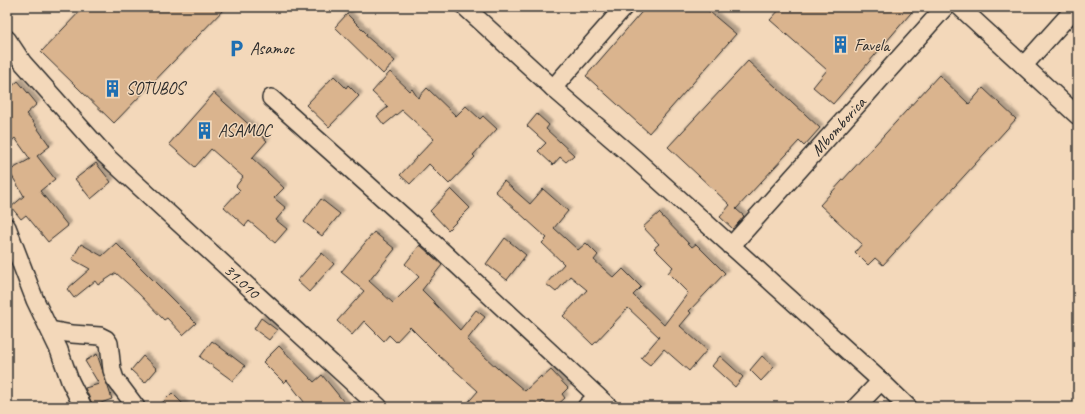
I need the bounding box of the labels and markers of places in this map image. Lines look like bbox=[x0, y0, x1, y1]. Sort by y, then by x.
building icon: Favela bbox=[831, 35, 851, 55]
place label: Favela bbox=[854, 35, 891, 56]
parking icon: Asamoc bbox=[227, 38, 247, 58]
place label: Asamoc bbox=[250, 38, 295, 59]
building icon: SOTUBOS bbox=[103, 78, 123, 98]
place label: SOTUBOS bbox=[126, 78, 188, 99]
building icon: ASAMOC bbox=[195, 120, 215, 140]
place label: ASAMOC bbox=[218, 120, 273, 141]

